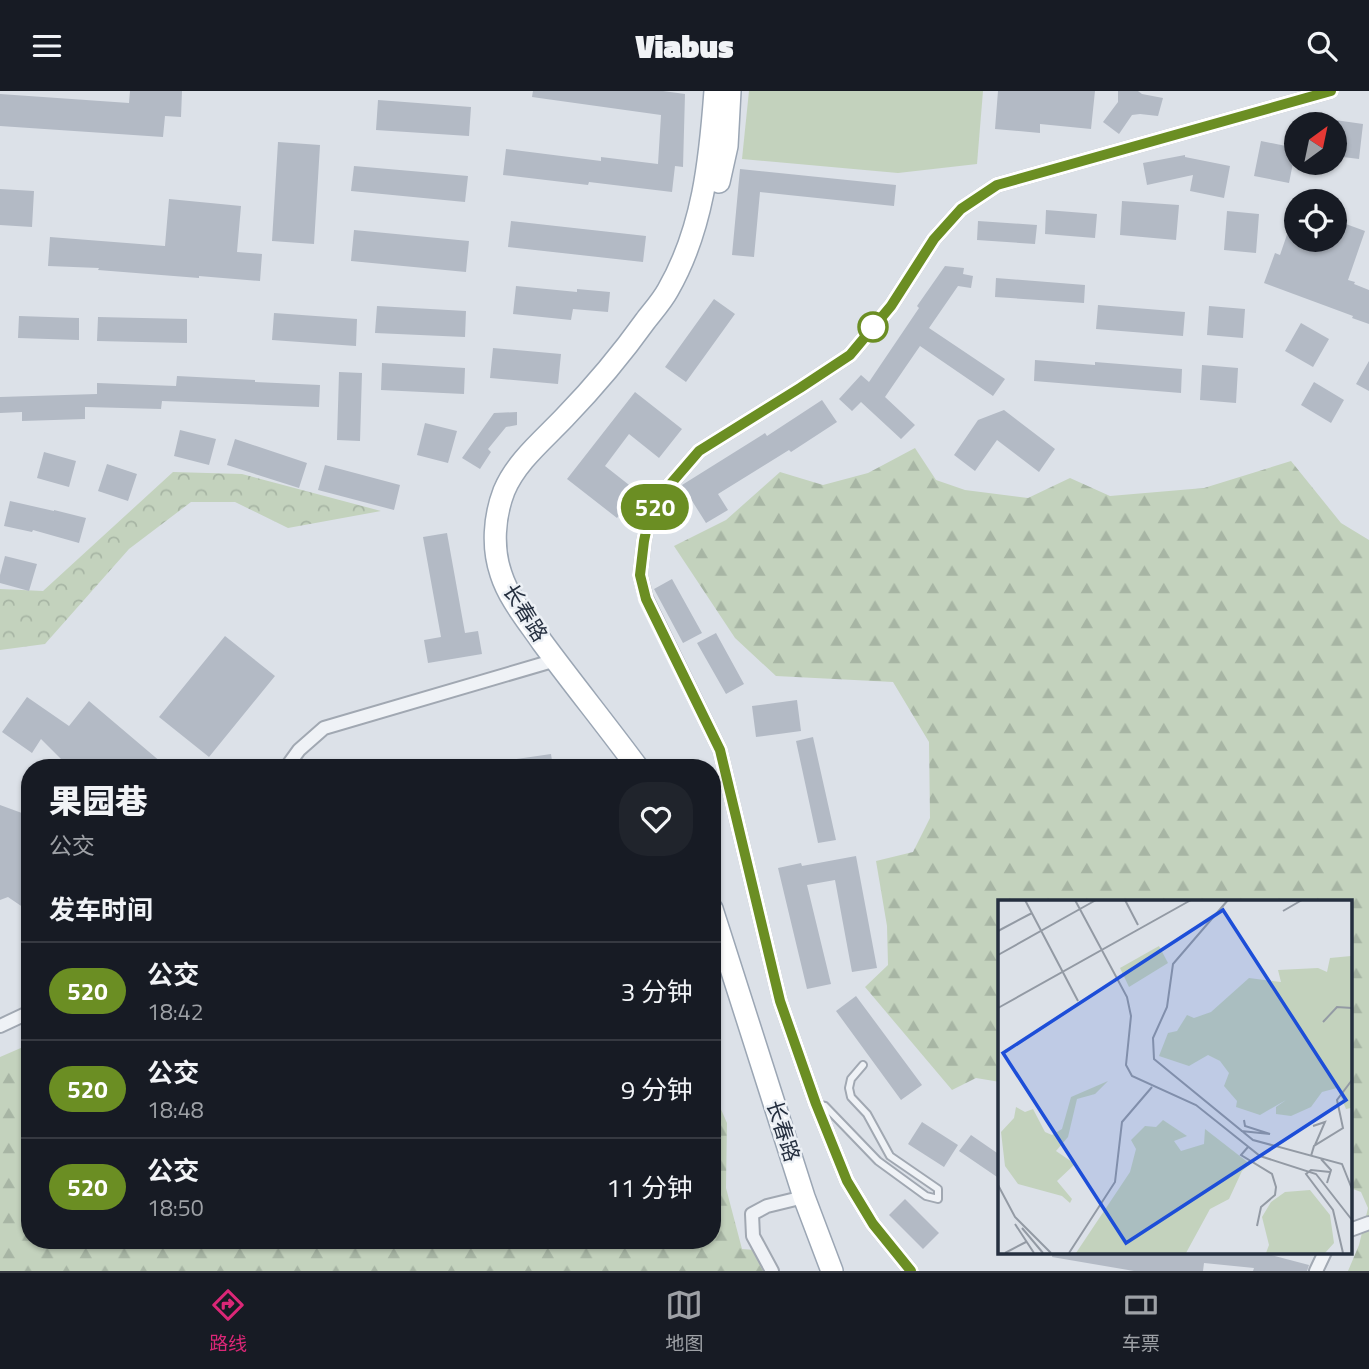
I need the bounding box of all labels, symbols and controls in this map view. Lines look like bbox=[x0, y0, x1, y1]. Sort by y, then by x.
text: Viabus bbox=[635, 22, 734, 70]
icon: menu bbox=[28, 27, 66, 65]
icon: search bbox=[1303, 27, 1341, 65]
north arrow bbox=[1284, 112, 1348, 175]
map controls bbox=[1284, 112, 1347, 252]
button: locate bbox=[1284, 189, 1347, 252]
unlabelled marker bbox=[858, 312, 888, 342]
line badge: 520 bbox=[615, 484, 695, 530]
text: 520 bbox=[635, 489, 675, 525]
street label: 长春路 bbox=[496, 577, 556, 648]
text: 果园巷 bbox=[49, 776, 148, 826]
button: heart bbox=[619, 782, 693, 856]
text: 公交 bbox=[49, 828, 95, 863]
text: 发车时间 bbox=[49, 890, 153, 929]
inset map bbox=[998, 900, 1352, 1253]
text: 公交 bbox=[147, 955, 199, 994]
text: 3 分钟 bbox=[621, 972, 693, 1011]
text: 520 bbox=[67, 973, 108, 1009]
text: 18:42 bbox=[147, 994, 204, 1029]
text: 公交 bbox=[147, 1053, 199, 1092]
text: 9 分钟 bbox=[621, 1070, 693, 1109]
text: 520 bbox=[67, 1071, 108, 1107]
text: 18:48 bbox=[147, 1092, 204, 1127]
street label: 长春路 bbox=[759, 1096, 809, 1166]
text: 公交 bbox=[147, 1151, 199, 1190]
text: 11 分钟 bbox=[606, 1168, 693, 1207]
text: 520 bbox=[67, 1169, 108, 1205]
text: 18:50 bbox=[147, 1190, 204, 1225]
tab: 路线 bbox=[209, 1286, 247, 1357]
tab: 地图 bbox=[665, 1286, 704, 1357]
tab: 车票 bbox=[1122, 1286, 1160, 1357]

